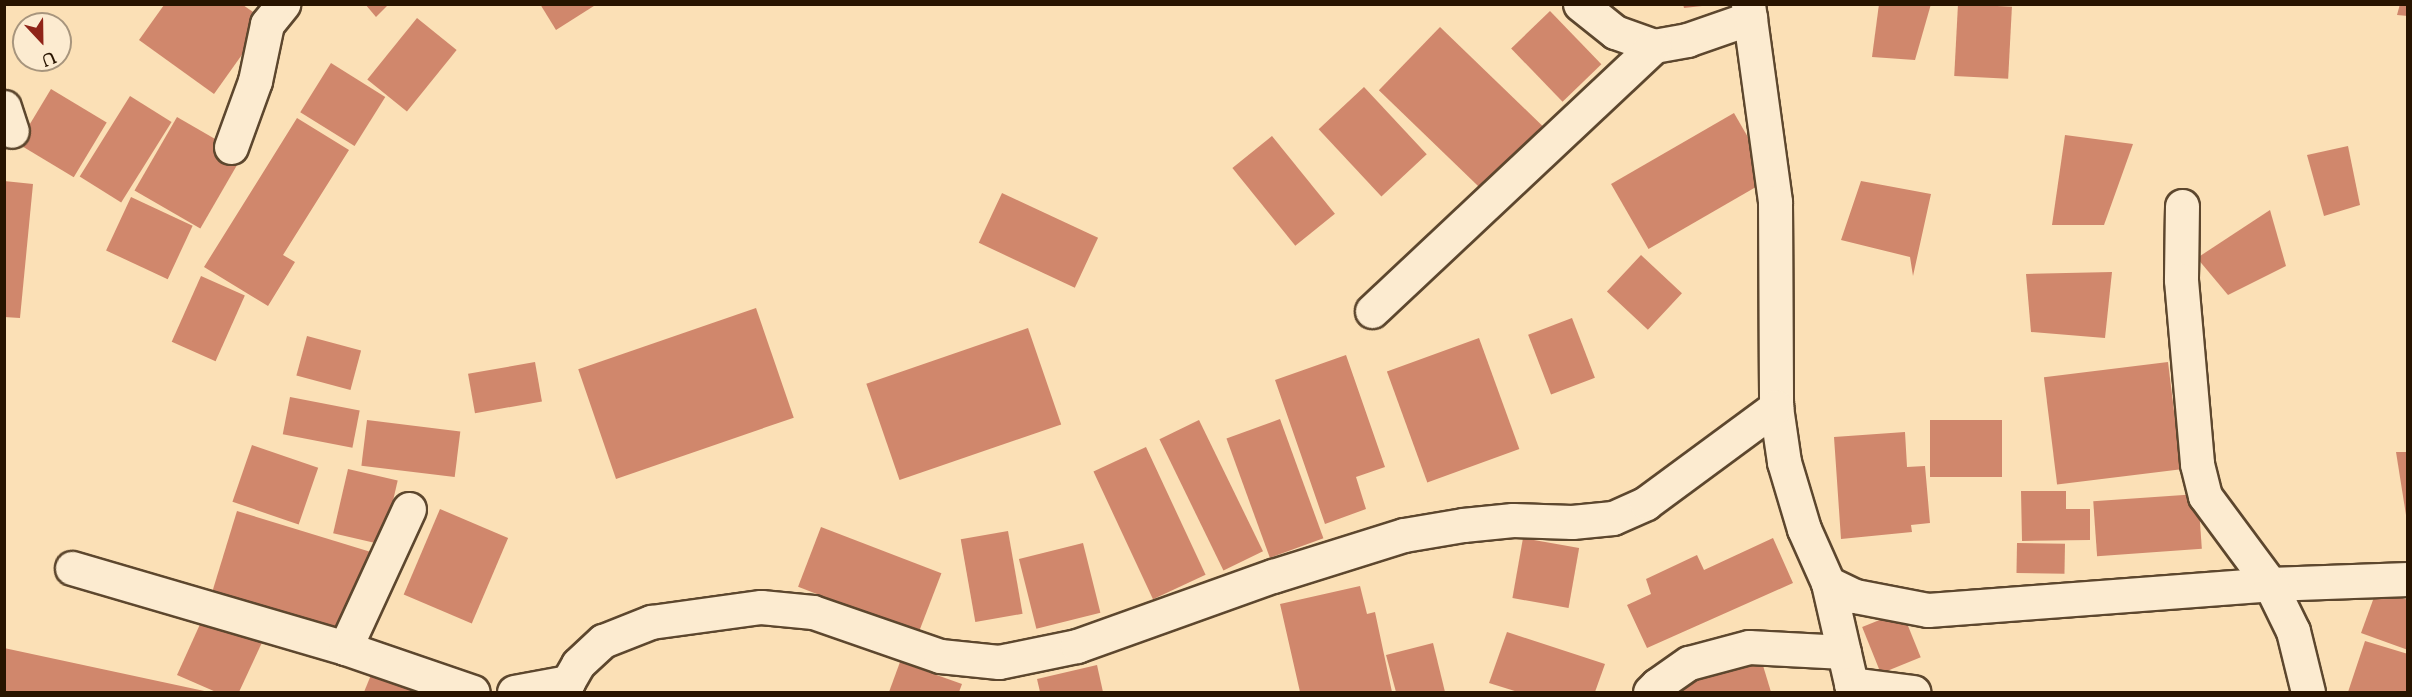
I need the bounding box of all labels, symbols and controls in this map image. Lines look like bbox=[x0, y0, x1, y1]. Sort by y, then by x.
north arrow bbox=[12, 12, 72, 72]
text: U bbox=[38, 44, 59, 70]

